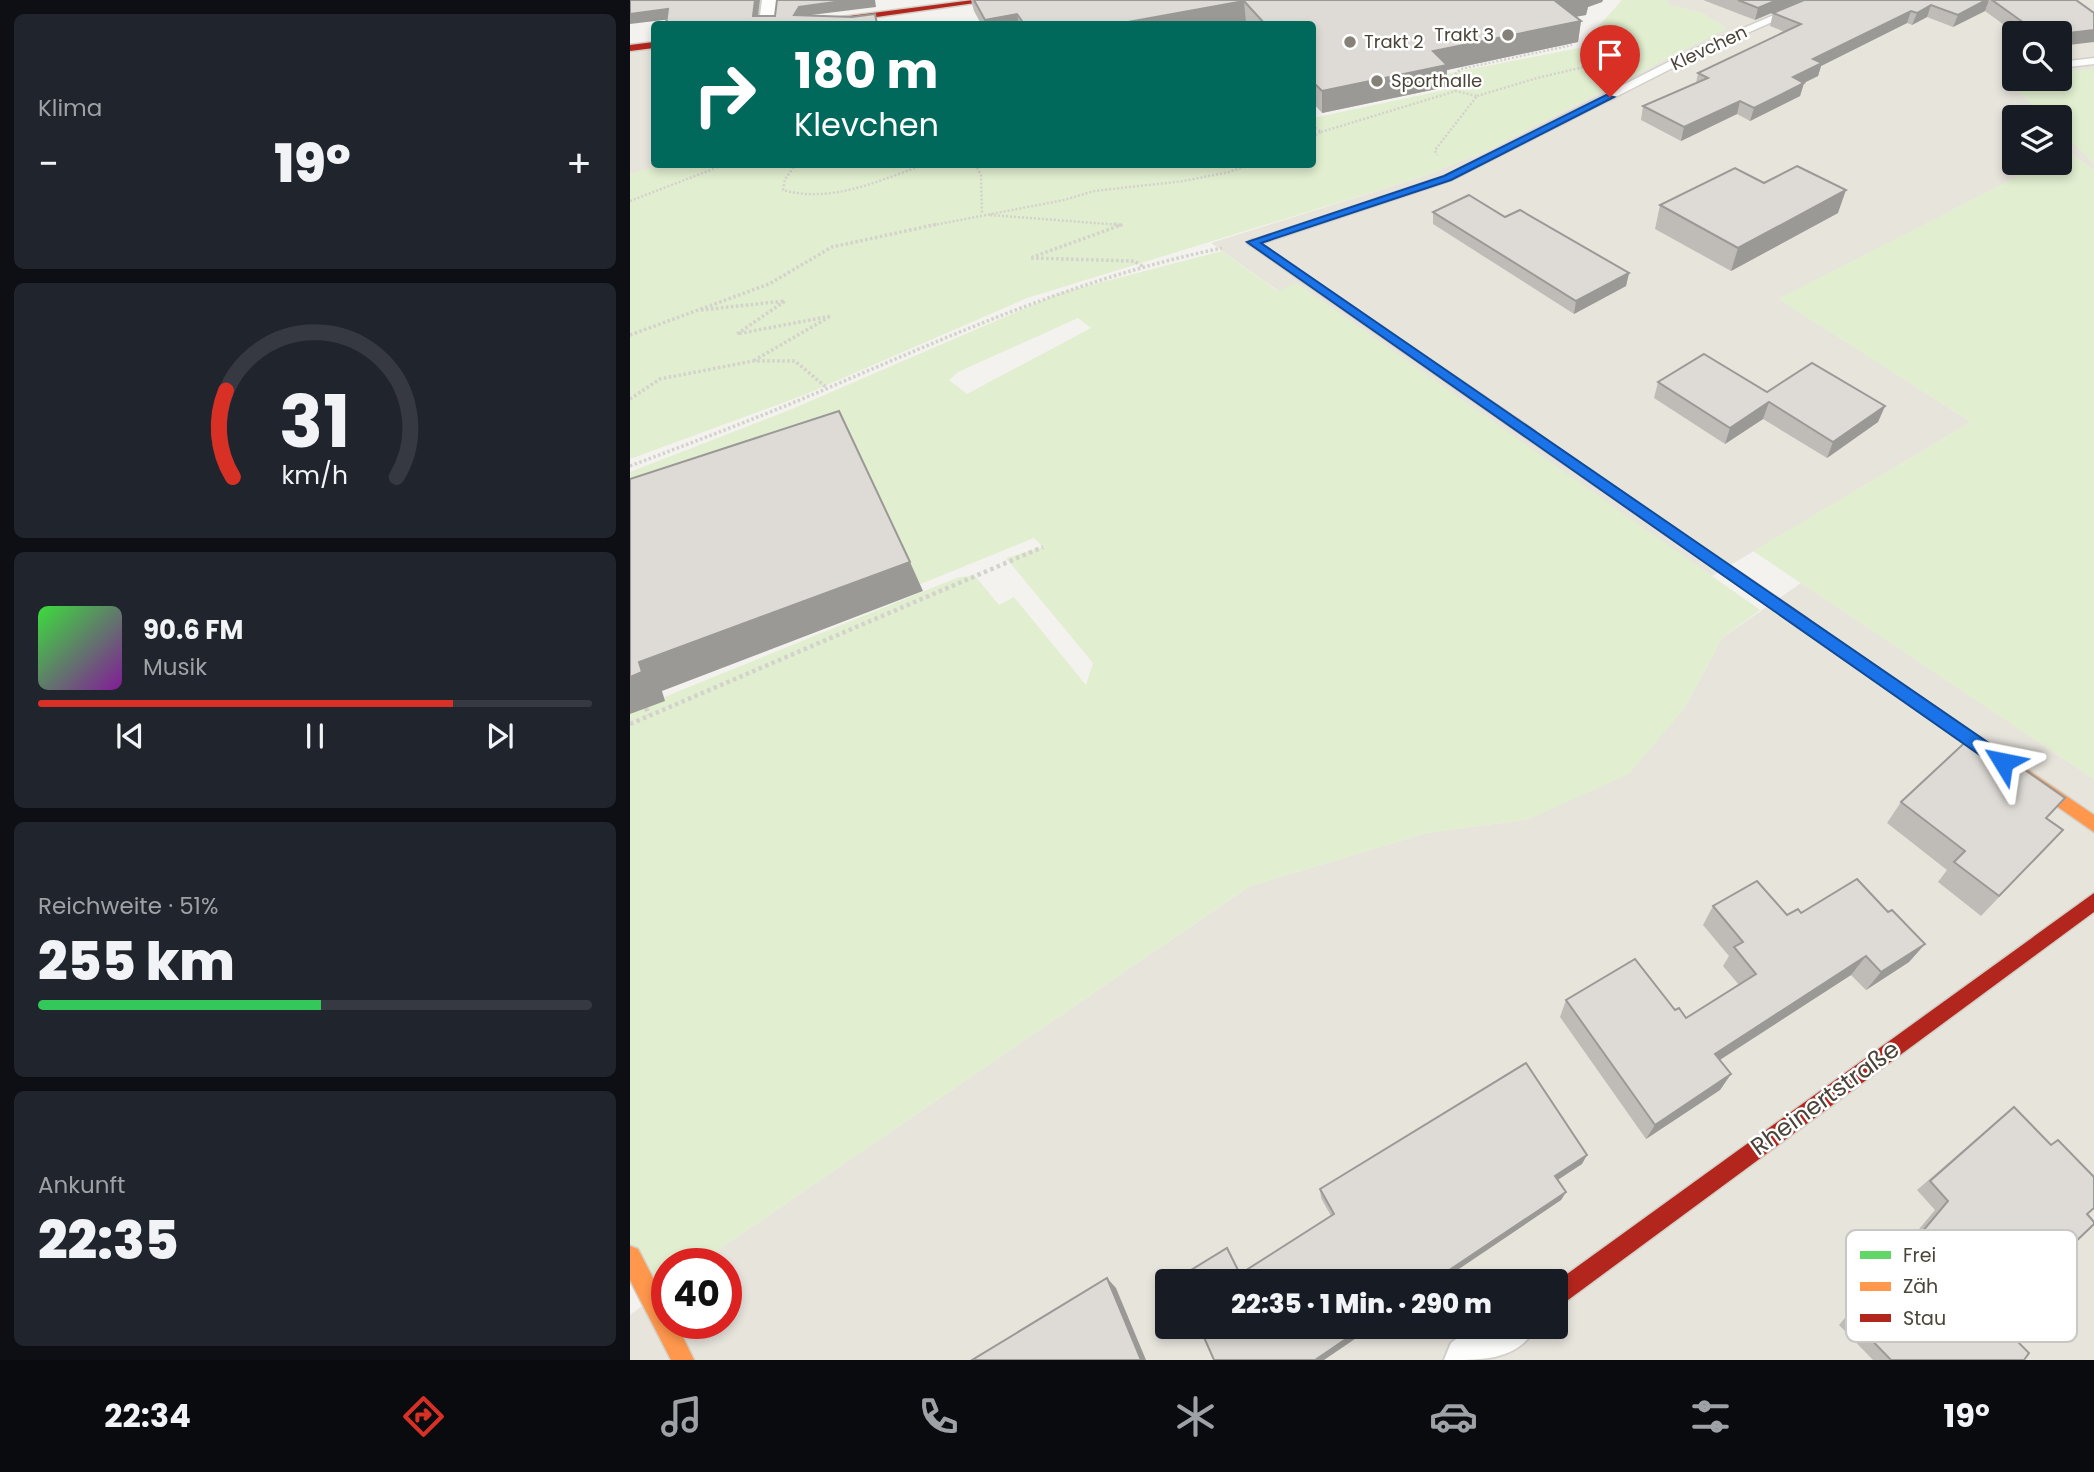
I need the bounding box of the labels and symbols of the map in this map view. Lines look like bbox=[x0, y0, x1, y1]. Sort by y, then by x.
street label: Klevchen bbox=[1667, 19, 1751, 76]
place label: Trakt 3 bbox=[1434, 22, 1494, 47]
pin bbox=[1580, 25, 1640, 97]
marker: Trakt 3 bbox=[1500, 27, 1516, 43]
place label: Trakt 2 bbox=[1364, 29, 1424, 54]
marker: Trakt 2 bbox=[1342, 34, 1358, 50]
place label: Sporthalle bbox=[1391, 68, 1482, 93]
marker: Sporthalle bbox=[1369, 73, 1385, 89]
position arrow bbox=[1966, 725, 2040, 799]
street label: Rheinertstraße bbox=[1744, 1032, 1906, 1163]
legend bbox=[1846, 1230, 2077, 1342]
text: Frei bbox=[1903, 1242, 1936, 1269]
speed limit sign: 40 bbox=[651, 1248, 742, 1339]
text: Zäh bbox=[1903, 1273, 1938, 1300]
text: Stau bbox=[1903, 1305, 1946, 1332]

